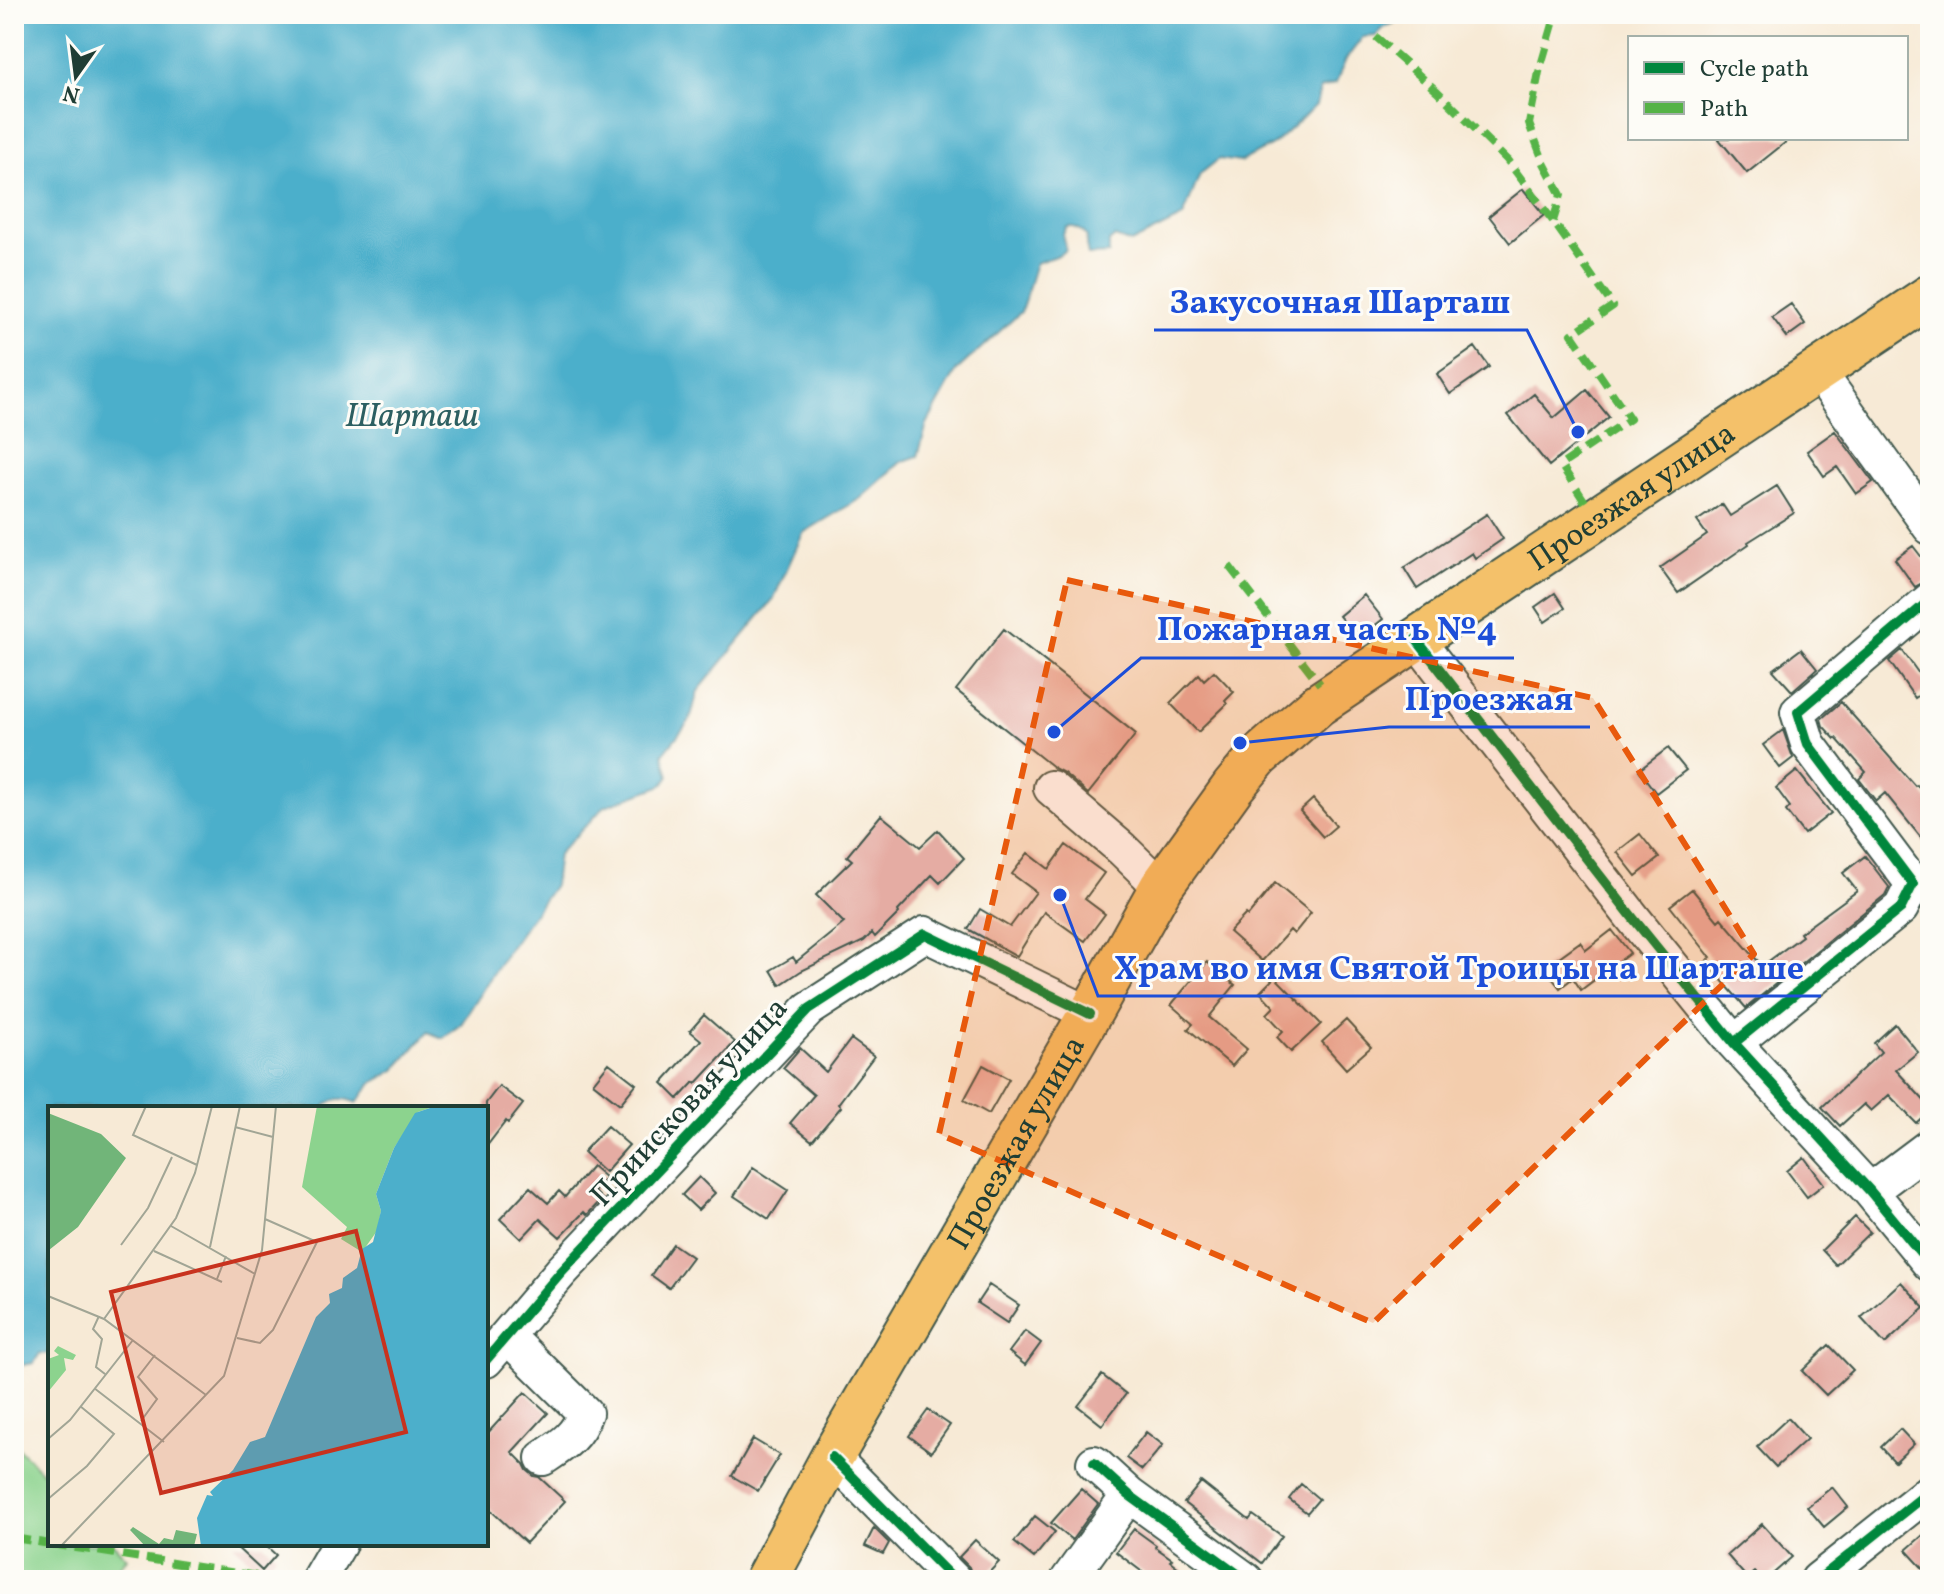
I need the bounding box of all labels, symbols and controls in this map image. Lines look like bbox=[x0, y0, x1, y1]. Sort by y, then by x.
north arrow bbox=[36, 36, 116, 116]
legend bbox=[1628, 36, 1908, 140]
text: Cycle path bbox=[1700, 53, 1809, 87]
text: N bbox=[60, 76, 83, 110]
text: Path bbox=[1700, 93, 1748, 127]
callout: Закусочная Шарташ bbox=[1154, 272, 1527, 330]
text: Закусочная Шарташ bbox=[1169, 281, 1511, 328]
water label: Шарташ bbox=[345, 394, 479, 441]
street label: Проезжая улица bbox=[1520, 413, 1745, 583]
callout: Пожарная часть №4 bbox=[1141, 600, 1514, 658]
text: Пожарная часть №4 bbox=[1157, 608, 1497, 655]
callout: Проезжая bbox=[1389, 669, 1590, 727]
text: Проезжая bbox=[1405, 678, 1573, 725]
callout: Храм во имя Святой Троицы на Шарташе bbox=[1098, 938, 1821, 996]
text: Храм во имя Святой Троицы на Шарташе bbox=[1114, 947, 1804, 994]
street label: Приисковая улица bbox=[581, 988, 799, 1218]
street label: Проезжая улица bbox=[938, 1028, 1098, 1259]
inset map bbox=[48, 1106, 488, 1546]

